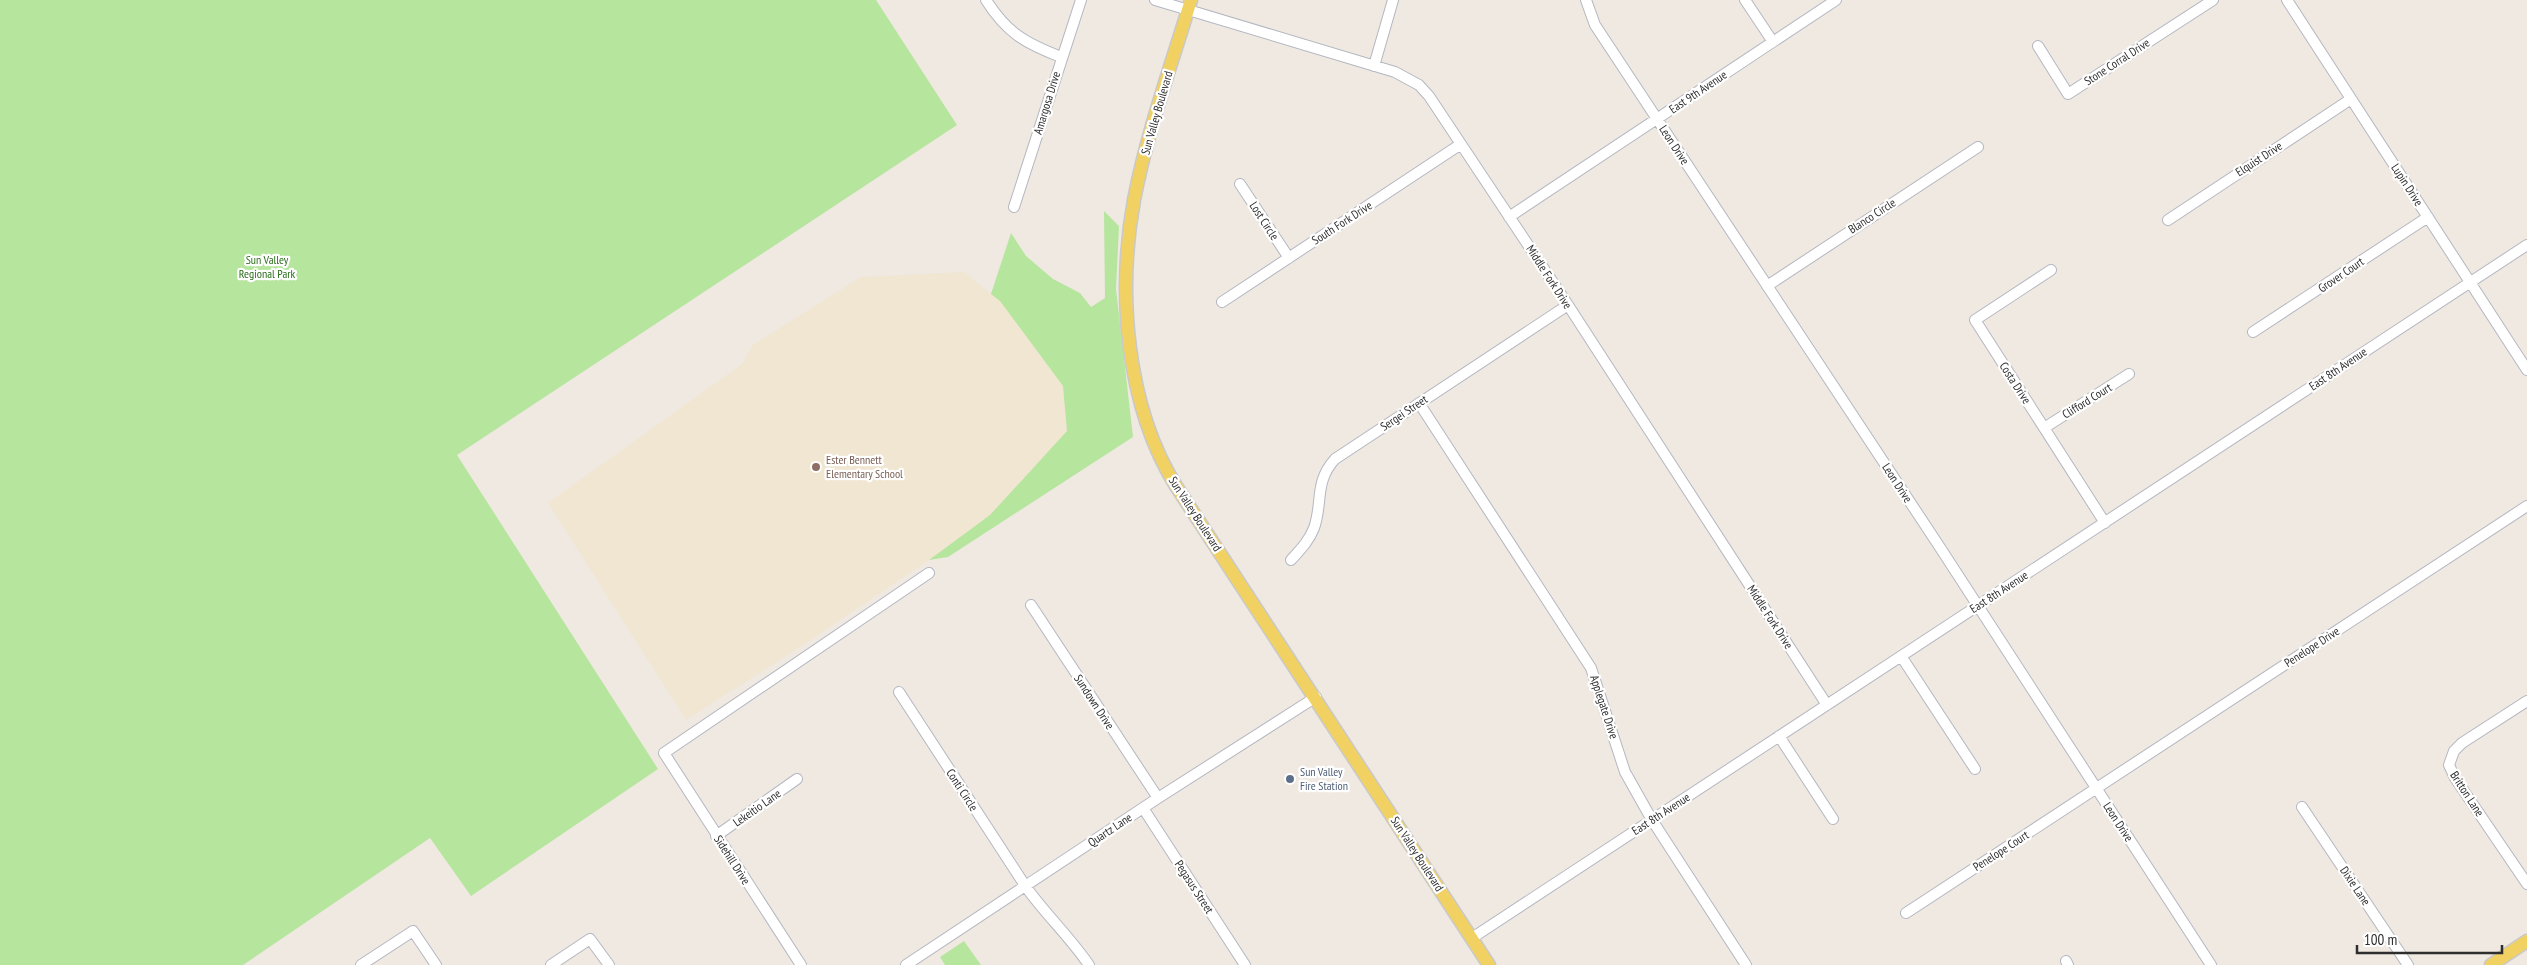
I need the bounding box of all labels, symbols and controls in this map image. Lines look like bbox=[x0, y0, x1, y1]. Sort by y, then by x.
street label: Stone Corral Drive bbox=[2081, 35, 2152, 88]
street label: East 9th Avenue bbox=[1666, 67, 1729, 116]
street label: Amargosa Drive bbox=[1030, 69, 1063, 136]
street label: Sun Valley Boulevard bbox=[1137, 69, 1176, 156]
street label: Leon Drive bbox=[1656, 122, 1693, 167]
street label: Elquist Drive bbox=[2233, 138, 2285, 179]
street label: Lupin Drive bbox=[2388, 161, 2427, 209]
street label: Blanco Circle bbox=[1845, 195, 1898, 237]
street label: South Fork Drive bbox=[1309, 198, 1375, 248]
street label: Lost Circle bbox=[1246, 199, 1282, 243]
street label: Middle Fork Drive bbox=[1523, 242, 1576, 311]
park label: Sun Valley Regional Park bbox=[239, 252, 296, 281]
street label: Grover Court bbox=[2315, 253, 2367, 295]
street label: East 8th Avenue bbox=[2306, 344, 2369, 393]
street label: Costa Drive bbox=[1996, 359, 2034, 406]
street label: Clifford Court bbox=[2059, 379, 2115, 422]
street label: Sergei Street bbox=[1377, 391, 1431, 434]
place label: Ester Bennett Elementary School bbox=[826, 452, 903, 481]
street label: Leon Drive bbox=[1879, 460, 1916, 505]
marker: Ester Bennett Elementary School bbox=[810, 461, 822, 473]
street label: Sun Valley Boulevard bbox=[1166, 473, 1225, 554]
street label: East 8th Avenue bbox=[1967, 567, 2031, 616]
street label: Middle Fork Drive bbox=[1744, 582, 1797, 651]
street label: Penelope Drive bbox=[2281, 623, 2342, 670]
street label: Sundown Drive bbox=[1071, 671, 1118, 732]
street label: Applegate Drive bbox=[1587, 673, 1622, 741]
place label: Sun Valley Fire Station bbox=[1300, 764, 1348, 793]
street label: Conti Circle bbox=[943, 766, 982, 814]
street label: Britton Lane bbox=[2447, 768, 2488, 819]
marker: Sun Valley Fire Station bbox=[1284, 773, 1296, 785]
street label: Lekeitio Lane bbox=[730, 786, 784, 830]
street label: East 8th Avenue bbox=[1629, 789, 1693, 838]
street label: Leon Drive bbox=[2100, 799, 2137, 844]
street label: Quartz Lane bbox=[1085, 809, 1135, 850]
street label: Sun Valley Boulevard bbox=[1388, 813, 1447, 894]
street label: Penelope Court bbox=[1970, 827, 2032, 874]
street label: Sidehill Drive bbox=[711, 832, 754, 887]
street label: Pegasus Street bbox=[1172, 857, 1218, 917]
street label: Dixie Lane bbox=[2337, 863, 2374, 908]
scale bar bbox=[2357, 922, 2502, 954]
text: 100 m bbox=[2364, 930, 2397, 949]

